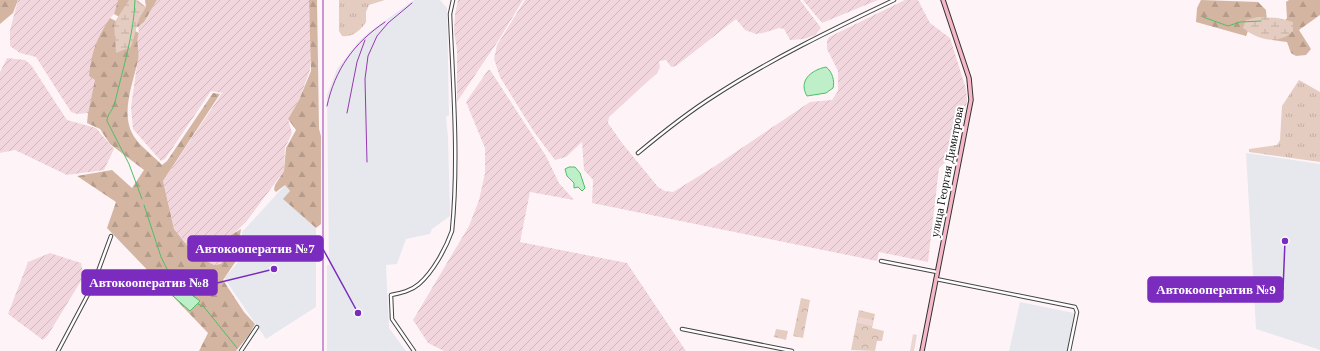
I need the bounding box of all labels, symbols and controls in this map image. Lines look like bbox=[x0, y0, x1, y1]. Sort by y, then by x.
street label: улица Георгия Димитрова bbox=[927, 105, 967, 238]
callout: Автокооператив №7 bbox=[188, 236, 323, 261]
text: Автокооператив №7 bbox=[195, 241, 315, 256]
callout: Автокооператив №8 bbox=[82, 270, 217, 295]
text: Автокооператив №8 bbox=[89, 275, 209, 290]
callout: Автокооператив №9 bbox=[1148, 277, 1283, 302]
text: Автокооператив №9 bbox=[1156, 282, 1276, 297]

